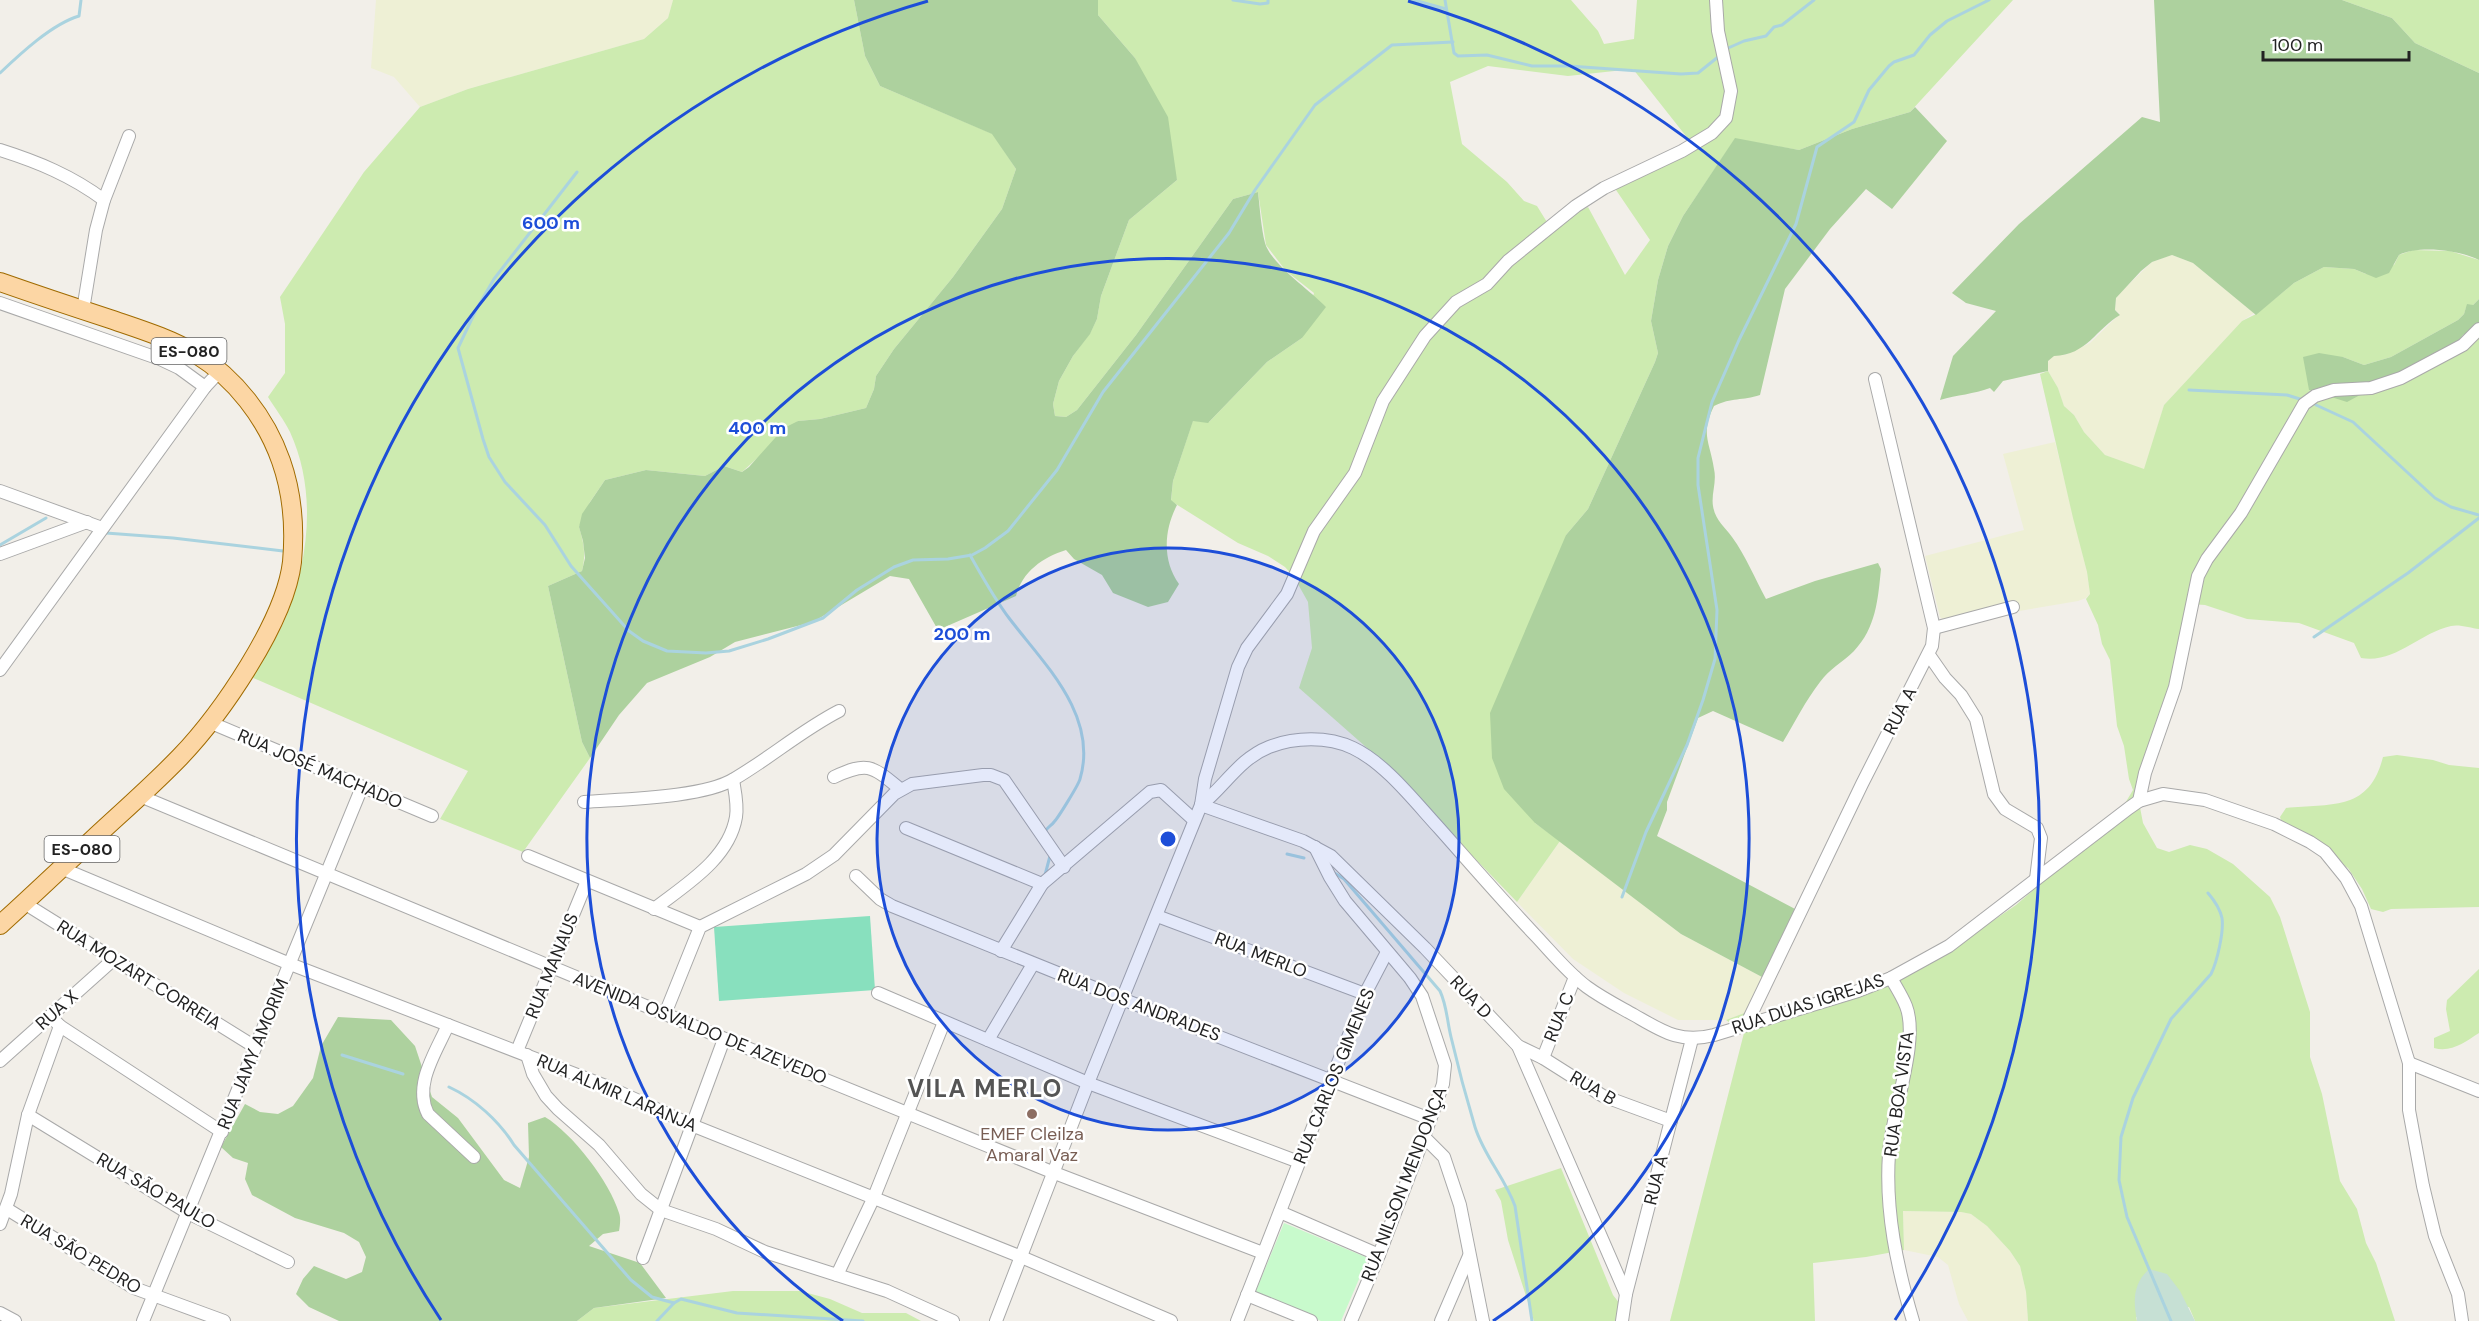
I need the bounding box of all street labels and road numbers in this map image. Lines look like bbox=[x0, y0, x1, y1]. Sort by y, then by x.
road number: ES-080 bbox=[152, 338, 226, 364]
street label: RUA A bbox=[1878, 683, 1922, 739]
street label: RUA JOSÉ MACHADO bbox=[234, 723, 406, 815]
road number: ES-080 bbox=[44, 836, 119, 862]
street label: RUA MANAUS bbox=[520, 910, 584, 1022]
street label: RUA MOZART CORREIA bbox=[52, 915, 226, 1035]
street label: RUA MERLO bbox=[1211, 926, 1311, 984]
street label: RUA DOS ANDRADES bbox=[1054, 963, 1224, 1047]
street label: AVENIDA OSVALDO DE AZEVEDO bbox=[569, 966, 831, 1090]
street label: RUA DUAS IGREJAS bbox=[1729, 968, 1887, 1040]
street label: RUA D bbox=[1445, 970, 1497, 1024]
street label: RUA JAMY AMORIM bbox=[212, 975, 294, 1133]
street label: RUA X bbox=[31, 984, 84, 1035]
street label: RUA CARLOS GIMENES bbox=[1288, 985, 1380, 1167]
street label: RUA C bbox=[1538, 989, 1580, 1045]
street label: RUA BOA VISTA bbox=[1878, 1030, 1920, 1158]
street label: RUA ALMIR LARANJA bbox=[533, 1048, 701, 1138]
street label: RUA B bbox=[1566, 1065, 1621, 1111]
street label: RUA NILSON MENDONÇA bbox=[1356, 1083, 1452, 1285]
street label: RUA SÃO PAULO bbox=[92, 1147, 220, 1235]
street label: RUA A bbox=[1638, 1152, 1674, 1207]
street label: RUA SÃO PEDRO bbox=[16, 1209, 146, 1300]

